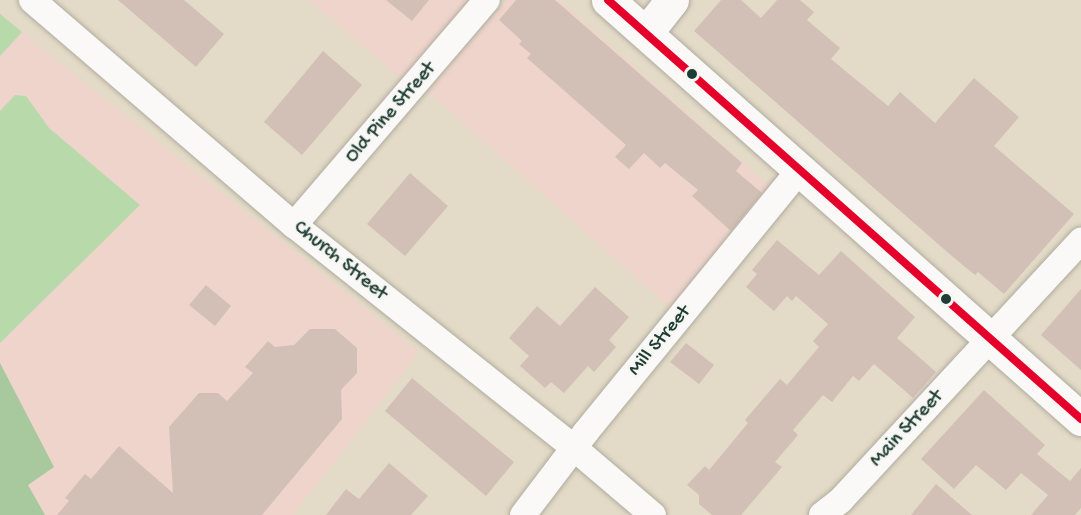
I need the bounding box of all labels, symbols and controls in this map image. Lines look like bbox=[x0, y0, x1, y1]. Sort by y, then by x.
street label: Old Pine Street bbox=[341, 58, 441, 168]
unlabelled marker bbox=[686, 68, 698, 80]
street label: Church Street bbox=[288, 216, 392, 306]
unlabelled marker bbox=[940, 293, 952, 305]
street label: Mill Street bbox=[623, 301, 697, 381]
street label: Main Street bbox=[865, 385, 949, 473]

